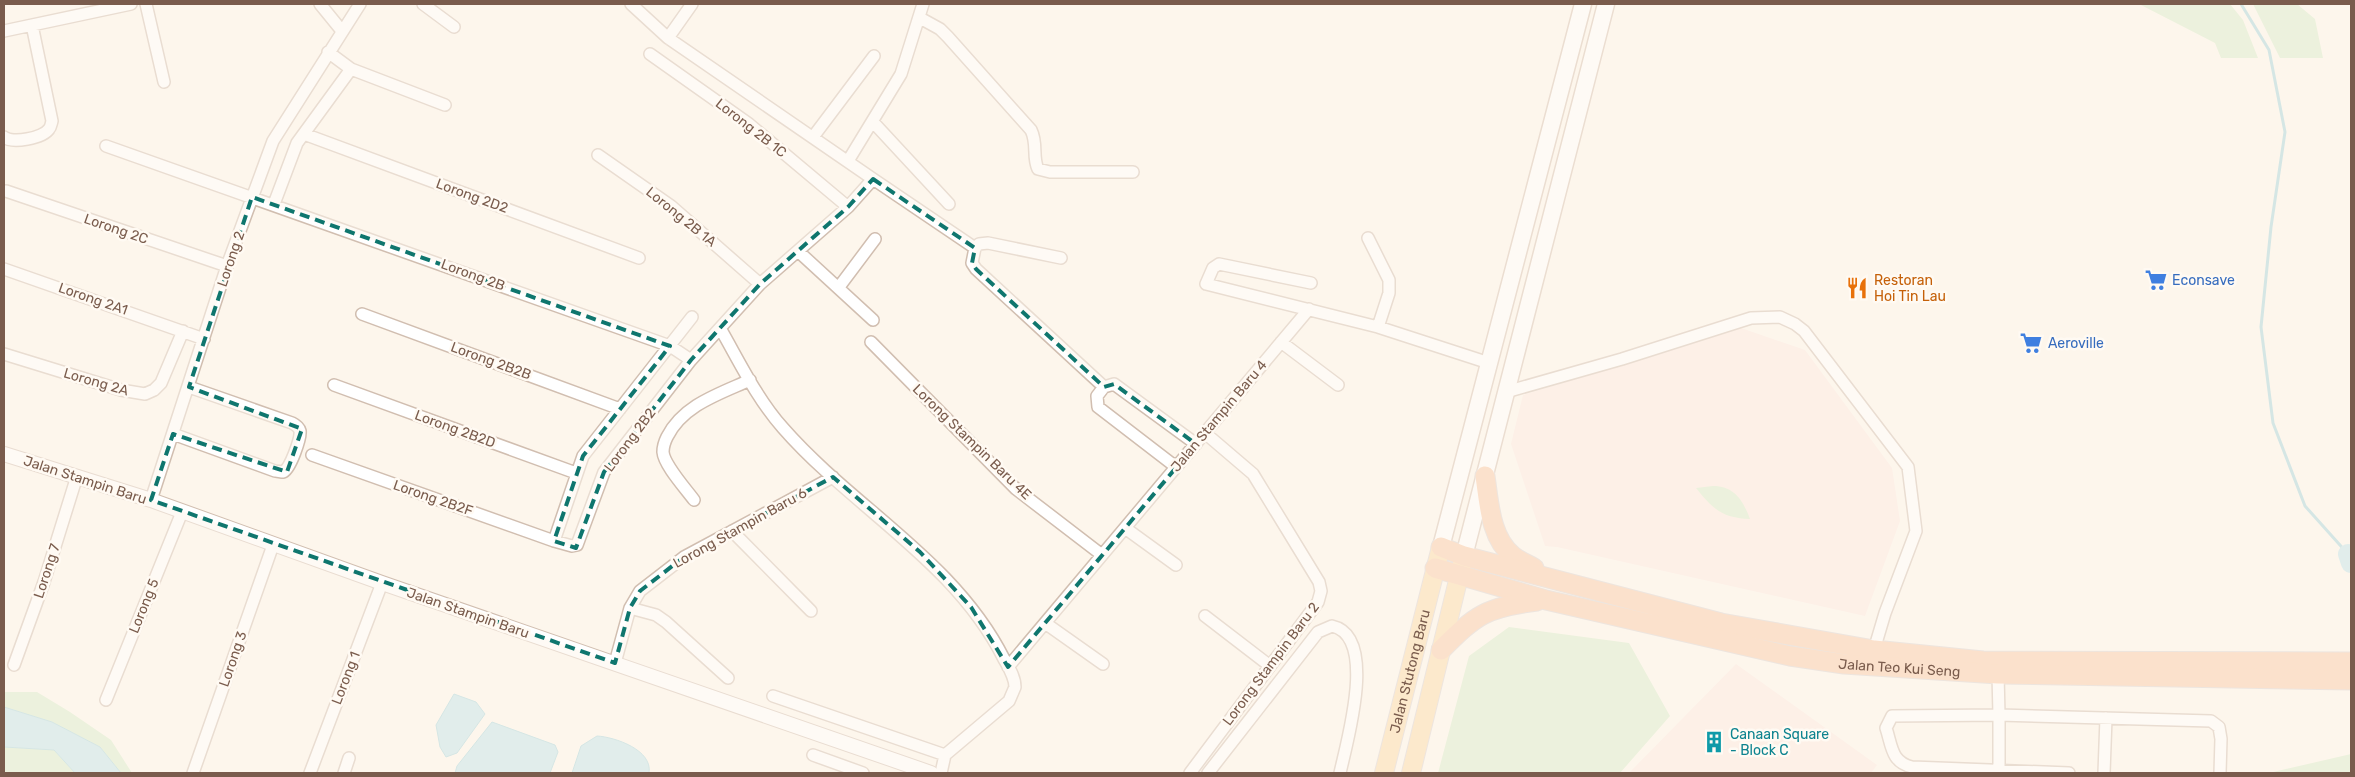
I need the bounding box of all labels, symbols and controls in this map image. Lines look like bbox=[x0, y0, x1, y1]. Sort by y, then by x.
street label: Lorong 2B 1C bbox=[712, 95, 790, 161]
street label: Lorong 2D2 bbox=[434, 175, 510, 217]
street label: Lorong 2B 1A bbox=[642, 183, 720, 251]
street label: Lorong 2C bbox=[82, 210, 150, 248]
street label: Lorong 2 bbox=[214, 229, 248, 289]
street label: Lorong 2B bbox=[439, 256, 507, 294]
supermarket icon: Econsave bbox=[2143, 267, 2169, 293]
place label: Restoran Hoi Tin Lau bbox=[1874, 272, 1946, 305]
place label: Econsave bbox=[2172, 272, 2235, 289]
restaurant icon: Restoran Hoi Tin Lau bbox=[1844, 275, 1870, 301]
street label: Lorong 2A1 bbox=[56, 279, 130, 319]
supermarket icon: Aeroville bbox=[2018, 330, 2044, 356]
place label: Aeroville bbox=[2048, 335, 2104, 352]
street label: Lorong 2B2B bbox=[448, 339, 534, 383]
street label: Jalan Stampin Baru 4 bbox=[1167, 356, 1271, 475]
street label: Lorong 2A bbox=[62, 365, 131, 400]
street label: Lorong Stampin Baru 4E bbox=[909, 381, 1035, 503]
street label: Lorong 2B2 bbox=[601, 405, 659, 475]
street label: Lorong 2B2D bbox=[412, 407, 498, 451]
street label: Jalan Stampin Baru bbox=[21, 452, 149, 508]
street label: Lorong 2B2F bbox=[391, 476, 475, 520]
street label: Lorong Stampin Baru 6 bbox=[670, 484, 810, 572]
street label: Lorong 7 bbox=[30, 542, 64, 600]
street label: Lorong 5 bbox=[125, 576, 163, 636]
street label: Jalan Stampin Baru bbox=[405, 584, 531, 642]
street label: Lorong Stampin Baru 2 bbox=[1219, 599, 1323, 729]
street label: Jalan Stutong Baru bbox=[1386, 608, 1433, 735]
street label: Lorong 3 bbox=[216, 629, 250, 689]
street label: Lorong 1 bbox=[328, 649, 364, 707]
street label: Jalan Teo Kui Seng bbox=[1837, 655, 1961, 680]
place label: Canaan Square - Block C bbox=[1730, 726, 1829, 759]
building icon: Canaan Square - Block C bbox=[1701, 729, 1727, 755]

